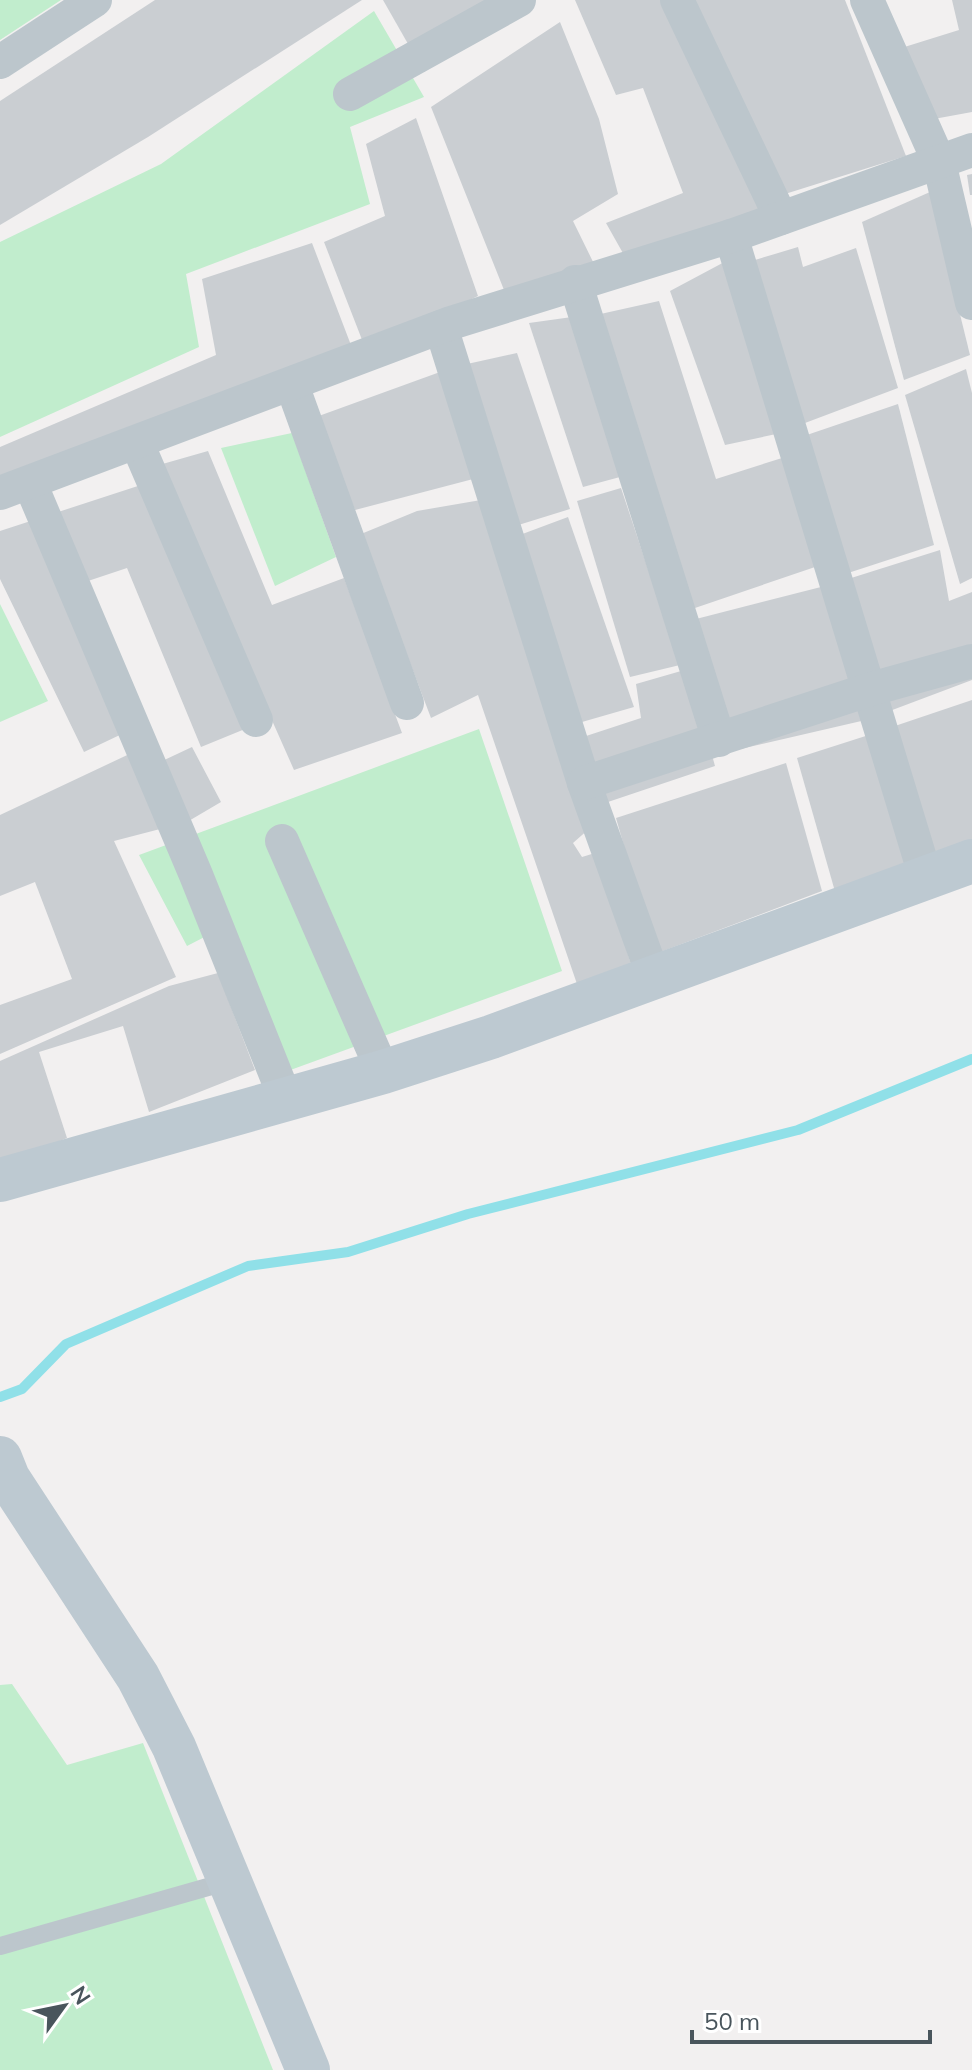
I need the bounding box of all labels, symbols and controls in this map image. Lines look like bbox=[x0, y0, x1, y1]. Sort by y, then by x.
north arrow bbox=[24, 1966, 104, 2046]
text: N bbox=[65, 1981, 97, 2010]
scale bar bbox=[692, 1994, 930, 2044]
text: 50 m bbox=[704, 2006, 760, 2036]

